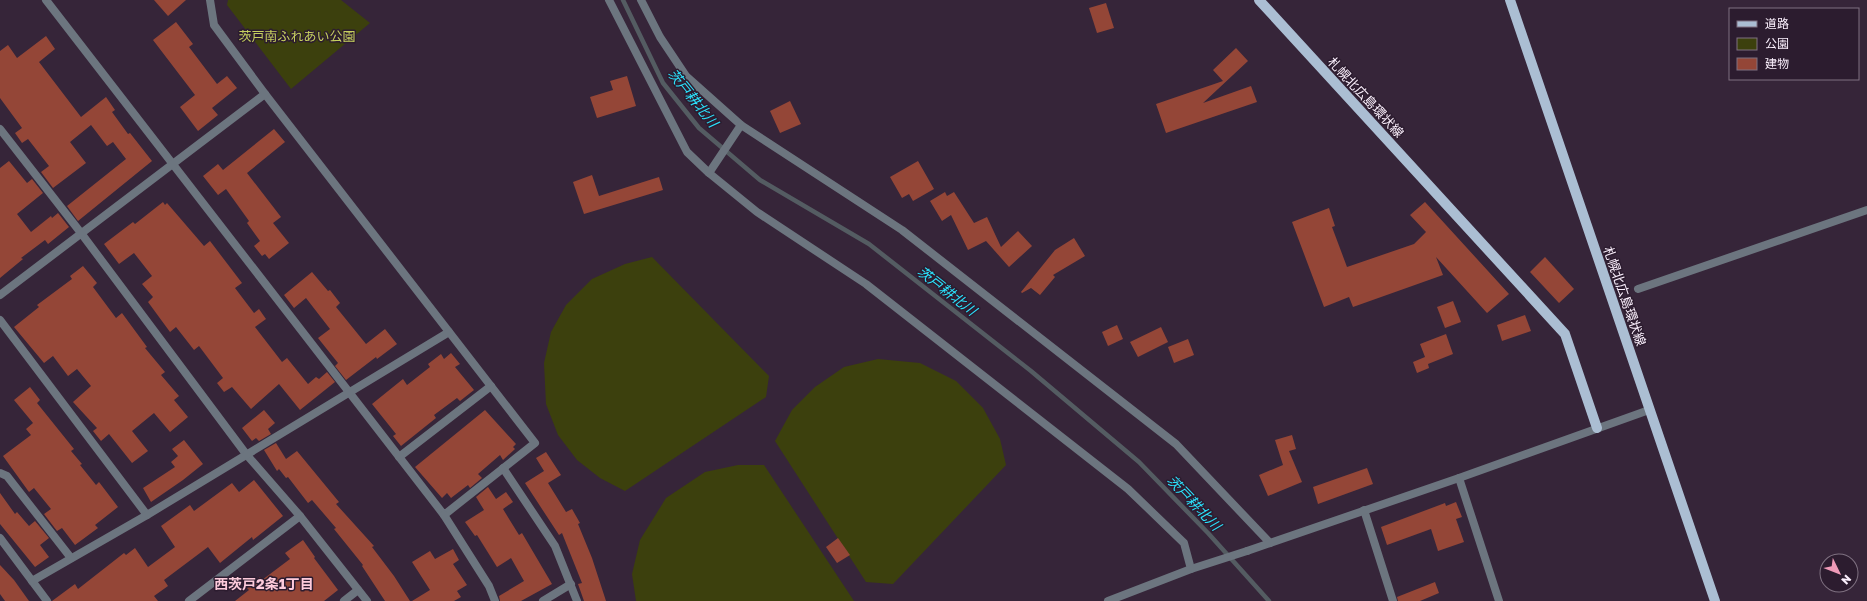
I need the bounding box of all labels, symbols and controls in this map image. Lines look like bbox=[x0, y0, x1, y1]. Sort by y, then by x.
legend bbox=[1729, 8, 1859, 80]
text: 道路 bbox=[1765, 16, 1789, 31]
park label: 茨戸南ふれあい公園 bbox=[238, 28, 356, 44]
text: 公園 bbox=[1765, 36, 1789, 51]
street label: 札幌北広島環状線 bbox=[1325, 54, 1407, 140]
text: 建物 bbox=[1765, 56, 1789, 71]
water label: 茨戸耕北川 bbox=[665, 65, 723, 132]
street label: 札幌北広島環状線 bbox=[1601, 244, 1649, 348]
water label: 茨戸耕北川 bbox=[914, 262, 982, 320]
water label: 茨戸耕北川 bbox=[1164, 472, 1226, 535]
north arrow bbox=[1819, 553, 1859, 593]
text: N bbox=[1839, 573, 1854, 588]
district label: 西茨戸2条1丁目 bbox=[214, 575, 314, 592]

